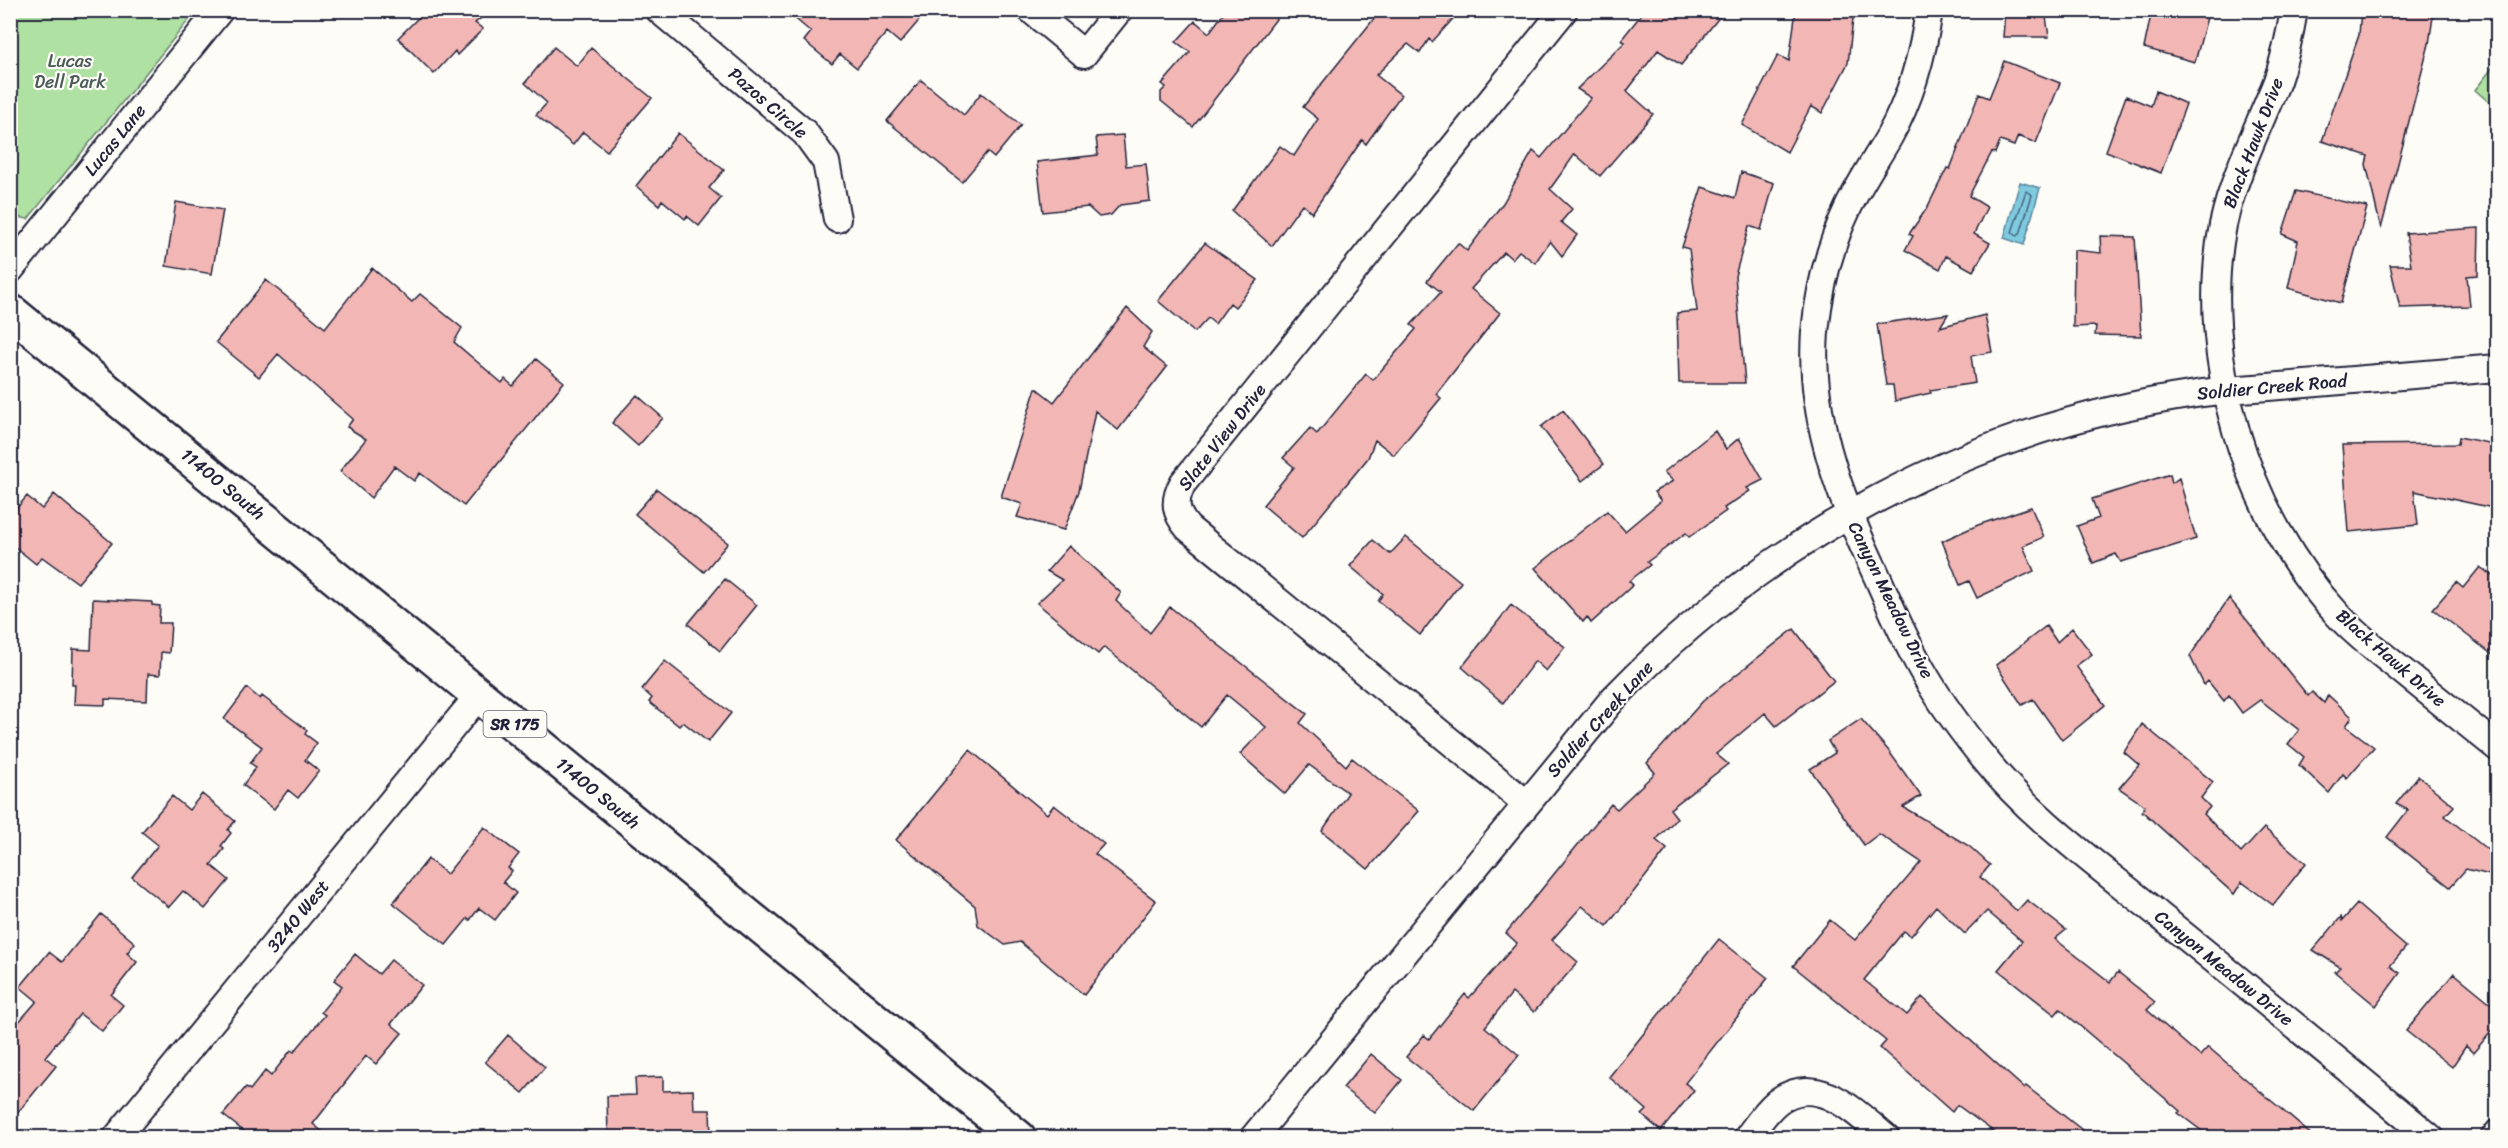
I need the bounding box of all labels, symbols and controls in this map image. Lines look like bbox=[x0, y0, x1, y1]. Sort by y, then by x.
park label: Lucas Dell Park bbox=[34, 45, 106, 98]
street label: Pazos Circle bbox=[721, 59, 815, 147]
street label: Black Hawk Drive bbox=[2213, 73, 2293, 213]
street label: Lucas Lane bbox=[76, 97, 154, 183]
street label: Soldier Creek Road bbox=[2196, 364, 2350, 409]
street label: Slate View Drive bbox=[1170, 376, 1275, 498]
street label: 11400 South bbox=[173, 440, 273, 528]
street label: Canyon Meadow Drive bbox=[1839, 516, 1943, 684]
street label: Black Hawk Drive bbox=[2328, 601, 2454, 715]
street label: Soldier Creek Lane bbox=[1538, 653, 1662, 785]
road number: SR 175 bbox=[484, 711, 546, 737]
street label: 11400 South bbox=[548, 749, 648, 837]
street label: 3240 West bbox=[258, 872, 338, 960]
street label: Canyon Meadow Drive bbox=[2147, 902, 2301, 1034]

